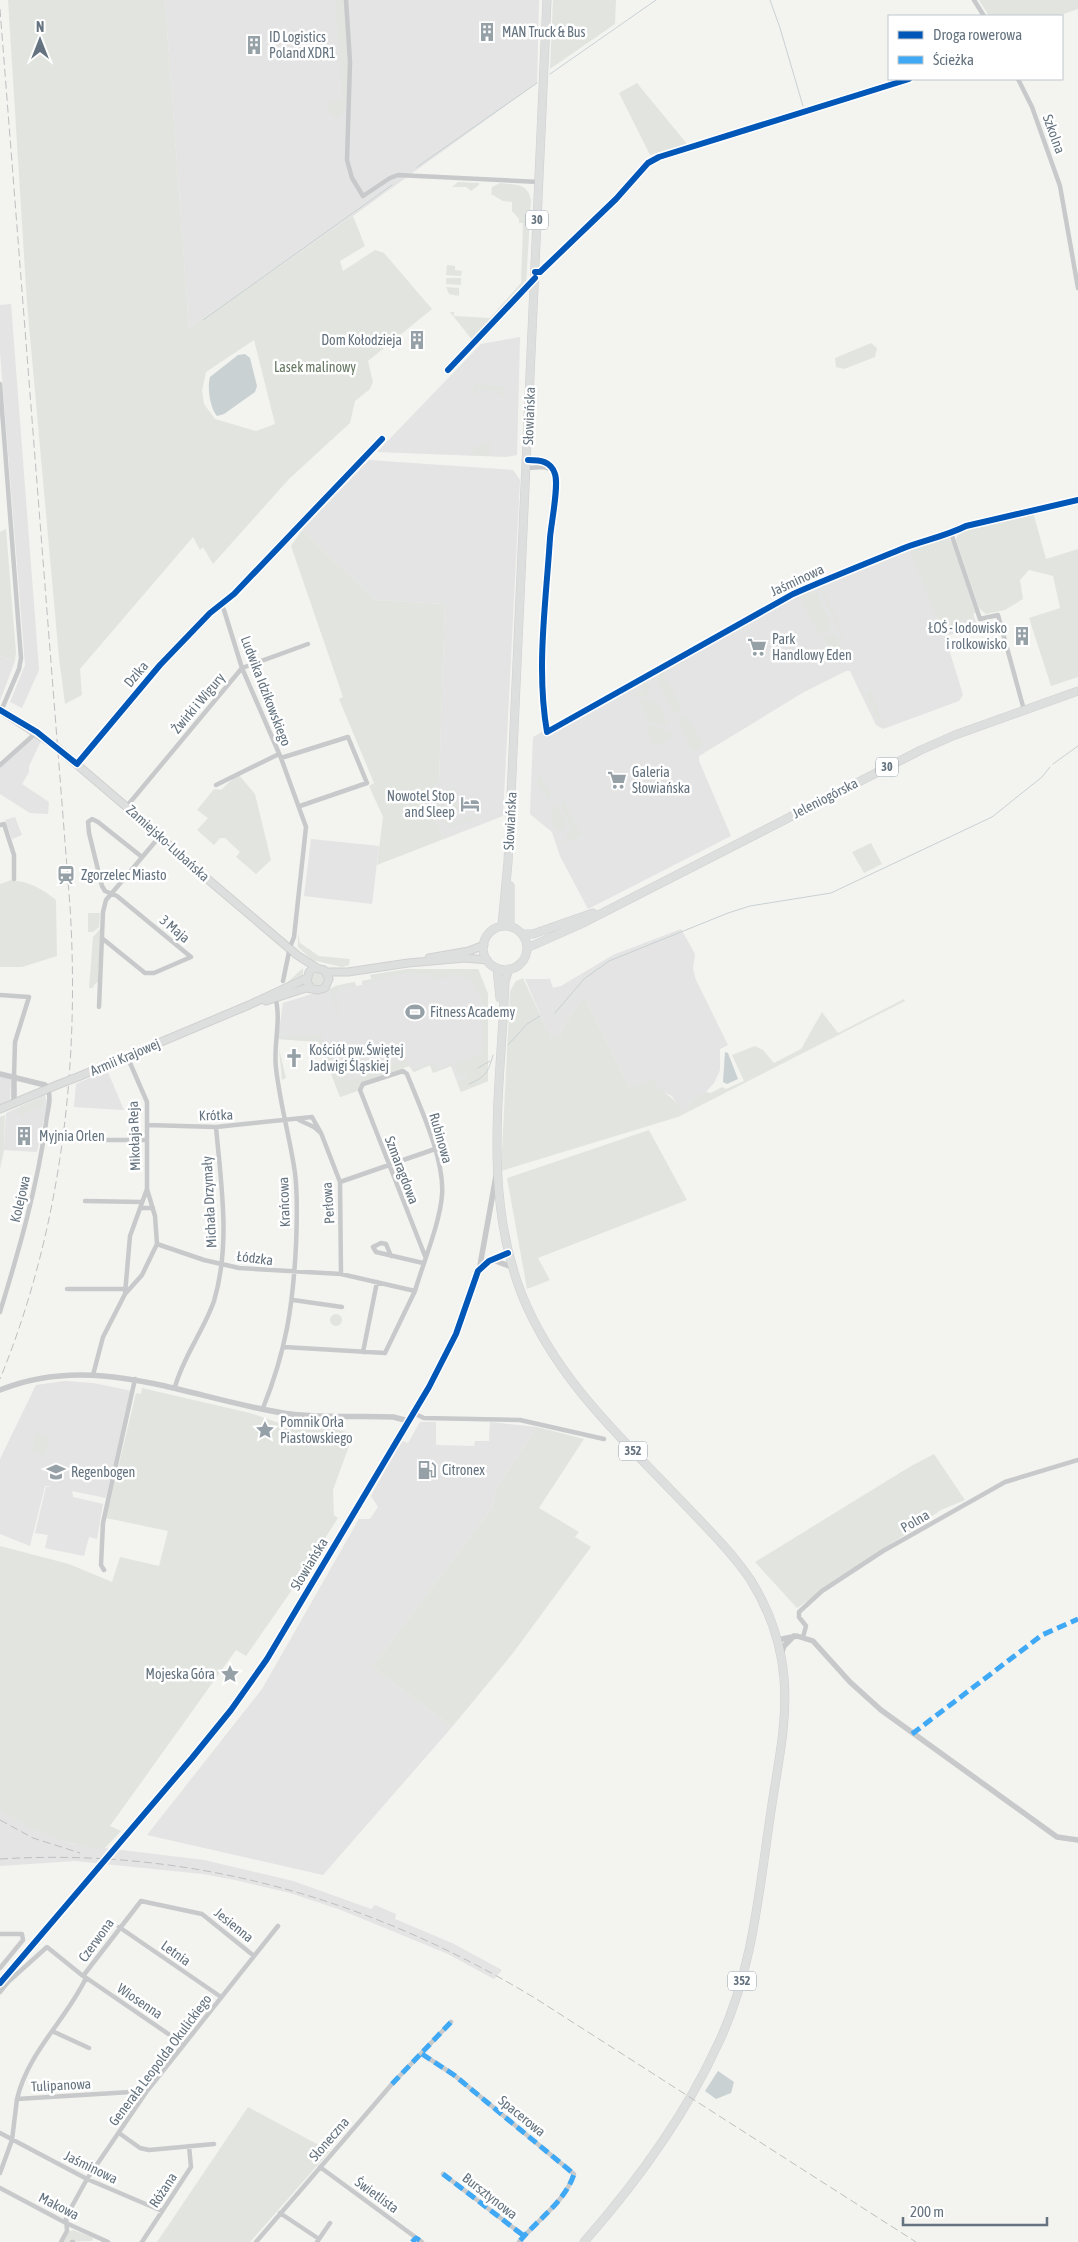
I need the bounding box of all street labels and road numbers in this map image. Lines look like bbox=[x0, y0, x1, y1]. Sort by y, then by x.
street label: Szkolna bbox=[1040, 112, 1068, 156]
road number: 30 bbox=[526, 210, 548, 230]
street label: Słowiańska bbox=[520, 387, 538, 445]
street label: Jaśminowa bbox=[768, 561, 826, 599]
street label: Ludwika Idzikowskiego bbox=[238, 634, 294, 748]
street label: Dzika bbox=[121, 658, 151, 690]
street label: Żwirki i Wigury bbox=[168, 669, 228, 737]
road number: 30 bbox=[876, 758, 898, 776]
street label: Jeleniogórska bbox=[790, 775, 860, 821]
street label: Słowiańska bbox=[500, 791, 520, 851]
street label: Zamiejsko-Lubańska bbox=[123, 801, 213, 885]
street label: 3 Maja bbox=[157, 912, 193, 946]
street label: Armii Krajowej bbox=[88, 1035, 162, 1079]
street label: Mikołaja Reja bbox=[125, 1101, 143, 1171]
street label: Krótka bbox=[199, 1106, 233, 1124]
street label: Rubinowa bbox=[426, 1111, 456, 1165]
street label: Szmaragdowa bbox=[382, 1134, 422, 1206]
street label: Michała Drzymały bbox=[199, 1155, 219, 1248]
street label: Kolejowa bbox=[7, 1174, 33, 1224]
street label: Krańcowa bbox=[275, 1177, 293, 1227]
street label: Perłowa bbox=[319, 1182, 337, 1224]
street label: Łódzka bbox=[236, 1248, 274, 1268]
road number: 352 bbox=[619, 1442, 647, 1460]
street label: Polna bbox=[898, 1506, 932, 1536]
street label: Słowiańska bbox=[287, 1535, 331, 1593]
street label: Jesienna bbox=[211, 1904, 257, 1946]
street label: Czerwona bbox=[75, 1915, 117, 1965]
street label: Letnia bbox=[158, 1937, 194, 1969]
road number: 352 bbox=[728, 1972, 756, 1990]
street label: Wiosenna bbox=[114, 1980, 166, 2022]
street label: Generała Leopolda Okulickiego bbox=[105, 1991, 215, 2129]
street label: Tulipanowa bbox=[30, 2075, 92, 2095]
street label: Spacerowa bbox=[495, 2092, 549, 2140]
street label: Słoneczna bbox=[306, 2114, 352, 2164]
street label: Jaśminowa bbox=[62, 2147, 120, 2187]
street label: Różana bbox=[146, 2170, 180, 2210]
street label: Bursztynowa bbox=[459, 2170, 521, 2222]
street label: Świetlista bbox=[352, 2174, 402, 2216]
street label: Makowa bbox=[36, 2189, 82, 2223]

